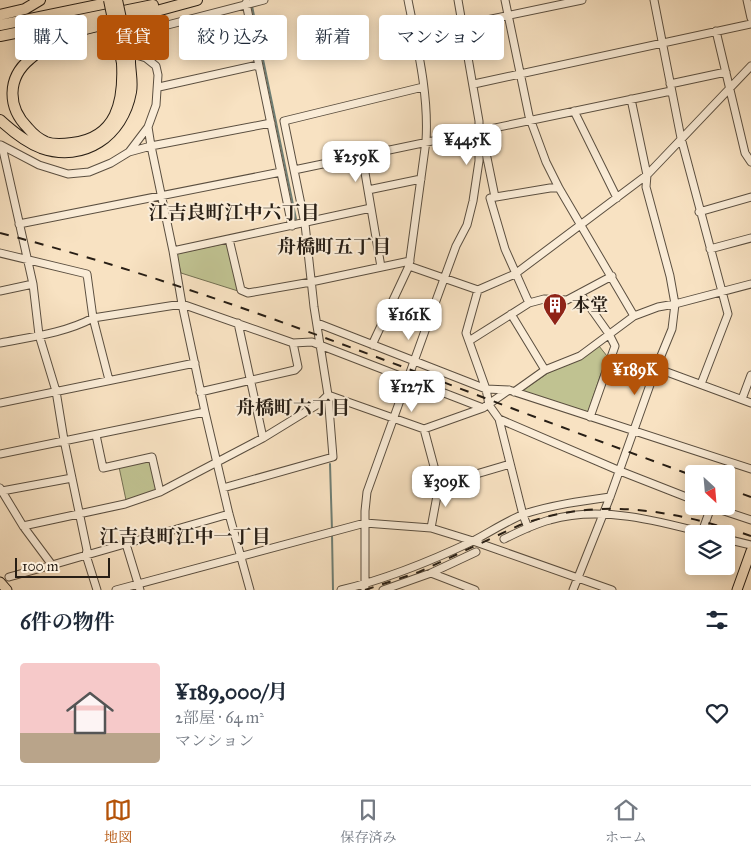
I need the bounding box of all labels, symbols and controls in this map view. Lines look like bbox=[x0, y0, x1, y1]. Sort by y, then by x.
chip: 購入 bbox=[15, 15, 87, 60]
chip: 賃貸 bbox=[97, 15, 169, 60]
chip: 絞り込み bbox=[179, 15, 287, 60]
chip: 新着 bbox=[297, 15, 369, 60]
chip: マンション bbox=[379, 15, 504, 60]
pin: ¥445K bbox=[432, 124, 502, 166]
text: ¥445K bbox=[443, 130, 491, 149]
pin: ¥259K bbox=[321, 140, 391, 183]
text: ¥259K bbox=[333, 147, 379, 166]
district label: 江吉良町江中六丁目 bbox=[148, 201, 320, 224]
district label: 舟橋町五丁目 bbox=[277, 235, 391, 258]
building icon: 本堂 bbox=[542, 292, 568, 326]
place label: 本堂 bbox=[572, 294, 608, 316]
pin: ¥161K bbox=[374, 298, 444, 341]
text: ¥161K bbox=[388, 305, 430, 324]
pin: ¥189K bbox=[600, 354, 670, 396]
text: ¥189K bbox=[612, 360, 658, 379]
pin: ¥127K bbox=[377, 370, 447, 413]
text: ¥127K bbox=[390, 377, 434, 396]
district label: 舟橋町六丁目 bbox=[236, 396, 350, 419]
north arrow bbox=[685, 465, 735, 515]
map controls bbox=[685, 465, 735, 575]
pin: ¥309K bbox=[411, 466, 481, 508]
text: ¥309K bbox=[423, 472, 469, 491]
district label: 江吉良町江中一丁目 bbox=[99, 525, 271, 548]
button: layers bbox=[685, 525, 735, 575]
scale bar bbox=[15, 555, 110, 578]
text: 100 m bbox=[22, 558, 59, 575]
icon: filters bbox=[703, 606, 731, 634]
text: 6件の物件 bbox=[20, 609, 115, 635]
text: ¥189,000/月 bbox=[175, 679, 288, 705]
icon: home bbox=[60, 683, 120, 743]
icon: heart bbox=[703, 699, 731, 727]
text: 2部屋 · 64 m² bbox=[175, 708, 264, 727]
text: マンション bbox=[175, 731, 254, 750]
tab: 地図 bbox=[104, 796, 132, 846]
tab: 保存済み bbox=[340, 796, 396, 846]
tab: ホーム bbox=[605, 796, 647, 846]

